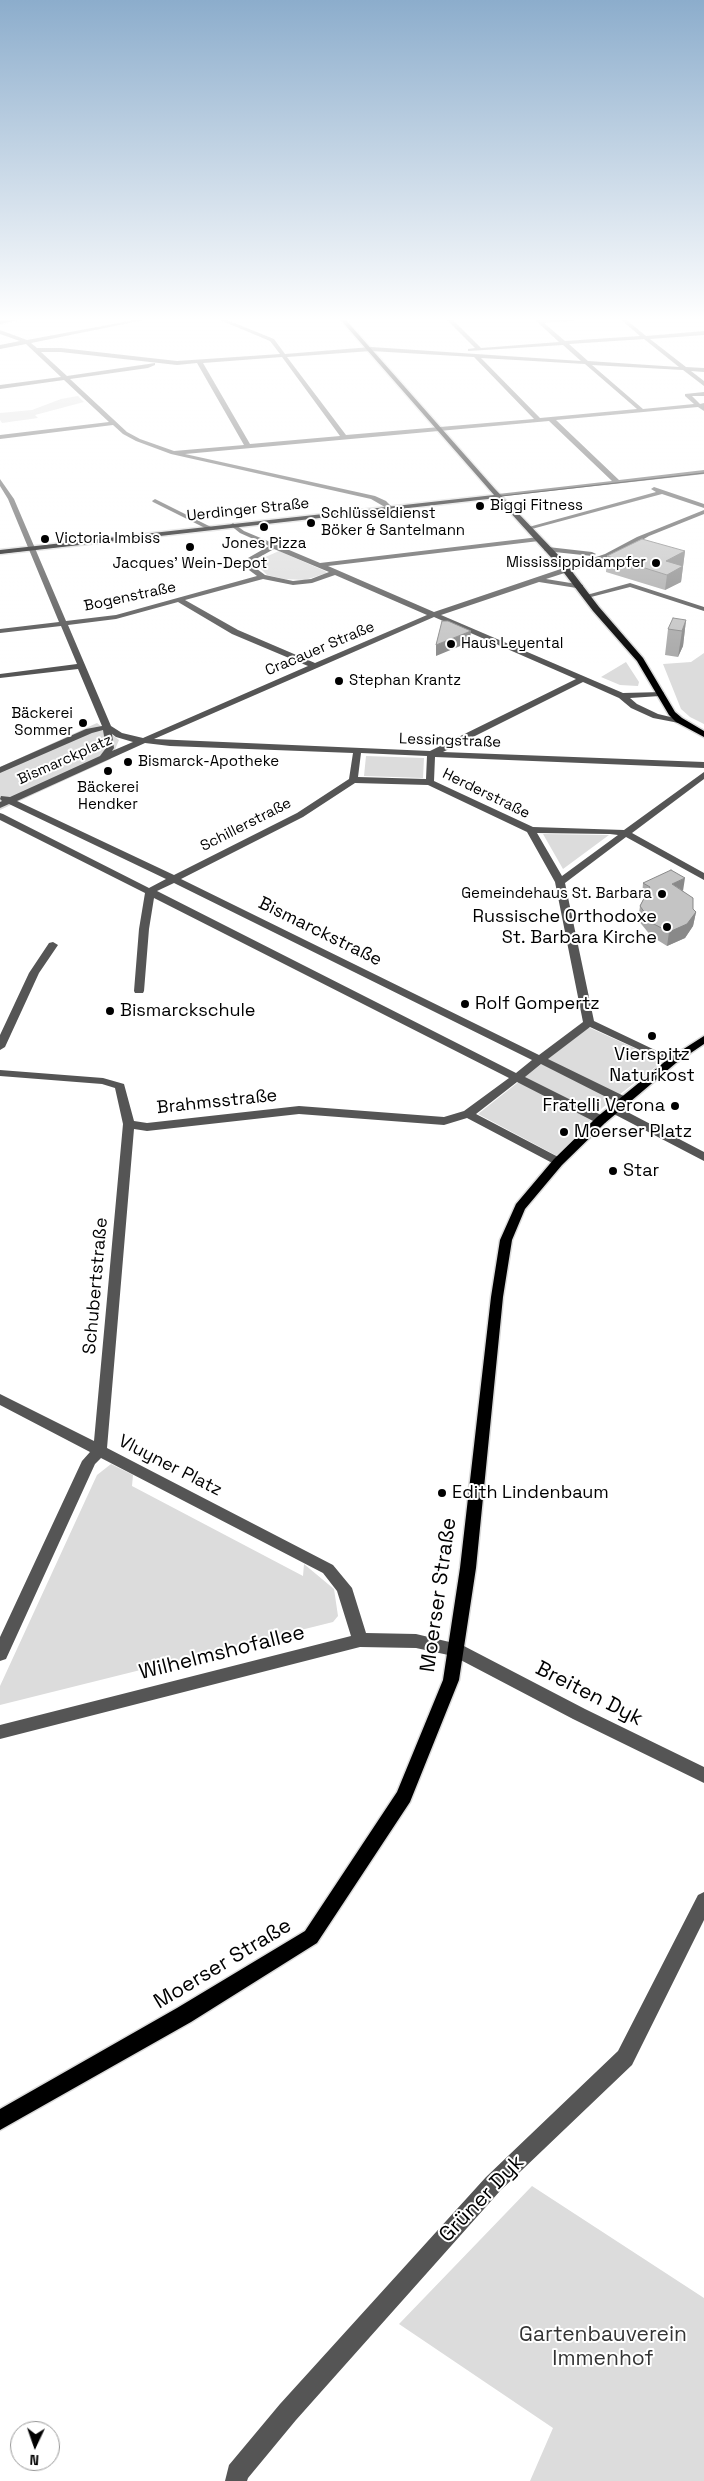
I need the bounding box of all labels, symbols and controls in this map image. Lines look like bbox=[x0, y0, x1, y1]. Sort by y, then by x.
street label: Uerdinger Straße bbox=[186, 495, 310, 525]
place label: Biggi Fitness bbox=[490, 497, 583, 515]
marker: Biggi Fitness bbox=[474, 500, 486, 512]
place label: Schlüsseldienst Böker & Santelmann bbox=[321, 505, 465, 540]
marker: Schlüsseldienst Böker & Santelmann bbox=[305, 517, 317, 529]
marker: Jones Pizza bbox=[258, 521, 270, 533]
place label: Victoria Imbiss bbox=[55, 530, 160, 548]
marker: Victoria Imbiss bbox=[39, 533, 51, 545]
place label: Jones Pizza bbox=[222, 535, 306, 553]
marker: Jacques’ Wein-Depot bbox=[184, 541, 196, 553]
place label: Mississippidampfer bbox=[506, 554, 646, 572]
place label: Jacques’ Wein-Depot bbox=[113, 555, 267, 573]
marker: Mississippidampfer bbox=[650, 557, 662, 569]
street label: Bogenstraße bbox=[82, 578, 178, 616]
street label: Cracauer Straße bbox=[263, 618, 377, 680]
place label: Haus Leyental bbox=[461, 635, 563, 653]
marker: Haus Leyental bbox=[445, 638, 457, 650]
place label: Stephan Krantz bbox=[349, 672, 461, 690]
marker: Stephan Krantz bbox=[333, 675, 345, 687]
place label: Bäckerei Sommer bbox=[11, 705, 73, 740]
marker: Bäckerei Sommer bbox=[77, 717, 89, 729]
street label: Lessingstraße bbox=[399, 730, 501, 752]
street label: Bismarckplatz bbox=[15, 731, 115, 789]
place label: Bismarck-Apotheke bbox=[138, 753, 279, 771]
marker: Bismarck-Apotheke bbox=[122, 756, 134, 768]
marker: Bäckerei Hendker bbox=[102, 765, 114, 777]
street label: Herderstraße bbox=[439, 765, 533, 823]
place label: Bäckerei Hendker bbox=[77, 779, 139, 814]
street label: Schillerstraße bbox=[197, 794, 295, 856]
place label: Gemeindehaus St. Barbara bbox=[461, 885, 652, 903]
marker: Gemeindehaus St. Barbara bbox=[656, 888, 668, 900]
street label: Bismarckstraße bbox=[255, 893, 385, 971]
place label: Russische Orthodoxe St. Barbara Kirche bbox=[473, 906, 657, 949]
marker: Russische Orthodoxe St. Barbara Kirche bbox=[661, 921, 673, 933]
place label: Rolf Gompertz bbox=[475, 993, 600, 1015]
marker: Rolf Gompertz bbox=[459, 998, 471, 1010]
place label: Bismarckschule bbox=[120, 1000, 256, 1022]
marker: Bismarckschule bbox=[104, 1005, 116, 1017]
marker: Vierspitz Naturkost bbox=[646, 1030, 658, 1042]
place label: Vierspitz Naturkost bbox=[609, 1044, 695, 1086]
street label: Brahmsstraße bbox=[156, 1085, 278, 1119]
place label: Fratelli Verona bbox=[542, 1095, 665, 1117]
marker: Fratelli Verona bbox=[669, 1100, 681, 1112]
place label: Moerser Platz bbox=[574, 1121, 692, 1143]
marker: Moerser Platz bbox=[558, 1126, 570, 1138]
place label: Star bbox=[623, 1160, 659, 1182]
marker: Star bbox=[607, 1165, 619, 1177]
street label: Schubertstraße bbox=[79, 1217, 113, 1355]
street label: Vluyner Platz bbox=[115, 1431, 225, 1501]
place label: Edith Lindenbaum bbox=[452, 1482, 609, 1504]
marker: Edith Lindenbaum bbox=[436, 1487, 448, 1499]
street label: Moerser Straße bbox=[416, 1516, 462, 1674]
street label: Wilhelmshofallee bbox=[136, 1620, 308, 1686]
street label: Breiten Dyk bbox=[531, 1656, 647, 1732]
street label: Moerser Straße bbox=[150, 1913, 296, 2015]
street label: Grüner Dyk bbox=[434, 2150, 530, 2248]
park label: Gartenbauverein Immenhof bbox=[519, 2322, 687, 2372]
north arrow bbox=[10, 2421, 60, 2471]
text: N bbox=[29, 2451, 39, 2469]

